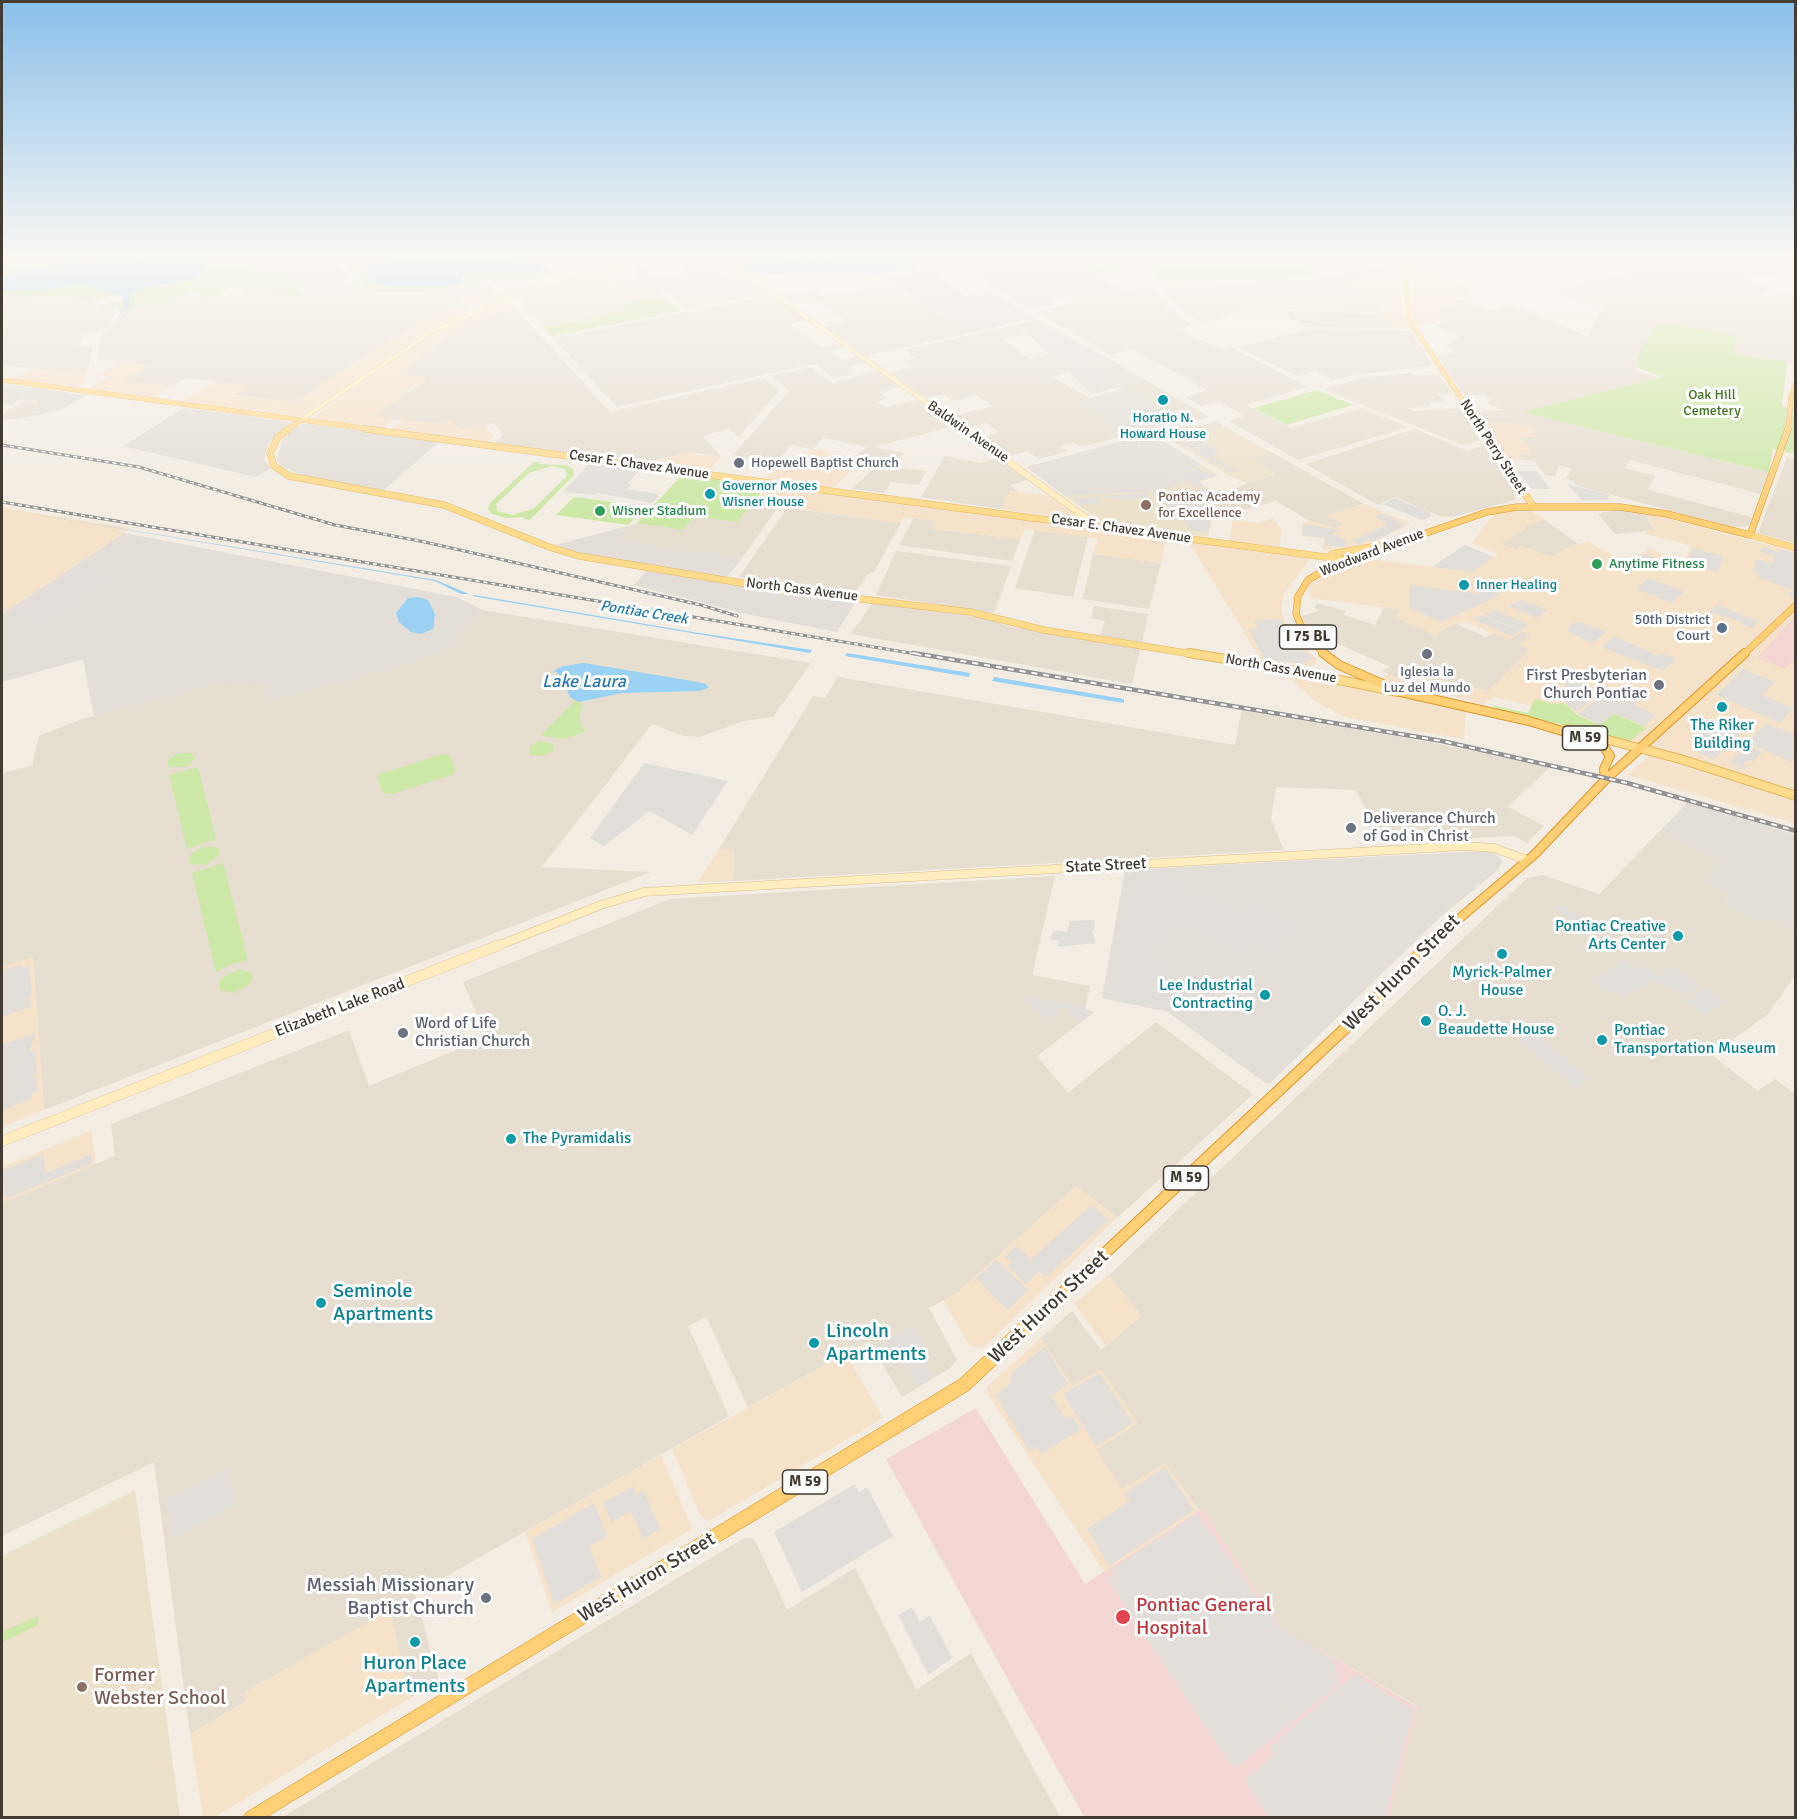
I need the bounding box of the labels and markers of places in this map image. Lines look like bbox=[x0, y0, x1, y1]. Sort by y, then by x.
marker: Horatio N. Howard House bbox=[1156, 393, 1170, 407]
place label: Horatio N. Howard House bbox=[1120, 410, 1206, 442]
place label: Hopewell Baptist Church bbox=[751, 455, 899, 471]
marker: Hopewell Baptist Church bbox=[732, 456, 746, 470]
place label: Governor Moses Wisner House bbox=[722, 478, 817, 510]
marker: Governor Moses Wisner House bbox=[703, 487, 717, 501]
place label: Pontiac Academy for Excellence bbox=[1158, 489, 1260, 522]
marker: Pontiac Academy for Excellence bbox=[1139, 498, 1153, 512]
place label: Wisner Stadium bbox=[612, 503, 706, 519]
marker: Wisner Stadium bbox=[593, 504, 607, 518]
place label: Anytime Fitness bbox=[1609, 556, 1705, 572]
marker: Anytime Fitness bbox=[1590, 557, 1604, 571]
place label: Inner Healing bbox=[1476, 577, 1557, 593]
marker: Inner Healing bbox=[1457, 578, 1471, 592]
place label: 50th District Court bbox=[1635, 612, 1710, 644]
marker: 50th District Court bbox=[1715, 621, 1729, 635]
marker: Iglesia la Luz del Mundo bbox=[1420, 647, 1434, 661]
place label: Iglesia la Luz del Mundo bbox=[1384, 664, 1470, 696]
place label: First Presbyterian Church Pontiac bbox=[1526, 666, 1647, 704]
marker: First Presbyterian Church Pontiac bbox=[1652, 678, 1666, 692]
marker: The Riker Building bbox=[1715, 700, 1729, 714]
place label: The Riker Building bbox=[1690, 716, 1754, 754]
place label: Deliverance Church of God in Christ bbox=[1363, 809, 1496, 847]
marker: Deliverance Church of God in Christ bbox=[1344, 821, 1358, 835]
place label: Pontiac Creative Arts Center bbox=[1555, 917, 1666, 955]
marker: Pontiac Creative Arts Center bbox=[1671, 929, 1685, 943]
marker: Myrick-Palmer House bbox=[1495, 947, 1509, 961]
place label: Myrick-Palmer House bbox=[1452, 963, 1552, 1001]
place label: Lee Industrial Contracting bbox=[1159, 976, 1253, 1014]
marker: Lee Industrial Contracting bbox=[1258, 988, 1272, 1002]
place label: O. J. Beaudette House bbox=[1438, 1002, 1554, 1040]
place label: Word of Life Christian Church bbox=[415, 1014, 530, 1052]
marker: O. J. Beaudette House bbox=[1419, 1014, 1433, 1028]
place label: Pontiac Transportation Museum bbox=[1614, 1021, 1776, 1059]
marker: Word of Life Christian Church bbox=[396, 1026, 410, 1040]
marker: Pontiac Transportation Museum bbox=[1595, 1033, 1609, 1047]
place label: The Pyramidalis bbox=[523, 1129, 631, 1149]
marker: The Pyramidalis bbox=[504, 1132, 518, 1146]
place label: Seminole Apartments bbox=[333, 1280, 433, 1327]
marker: Seminole Apartments bbox=[314, 1296, 328, 1310]
place label: Lincoln Apartments bbox=[826, 1320, 926, 1367]
marker: Lincoln Apartments bbox=[807, 1336, 821, 1350]
place label: Messiah Missionary Baptist Church bbox=[306, 1574, 474, 1621]
marker: Messiah Missionary Baptist Church bbox=[479, 1591, 493, 1605]
place label: Pontiac General Hospital bbox=[1136, 1594, 1272, 1641]
marker: Pontiac General Hospital bbox=[1114, 1608, 1132, 1626]
marker: Huron Place Apartments bbox=[408, 1635, 422, 1649]
place label: Huron Place Apartments bbox=[363, 1652, 467, 1699]
place label: Former Webster School bbox=[94, 1664, 226, 1711]
marker: Former Webster School bbox=[75, 1680, 89, 1694]

